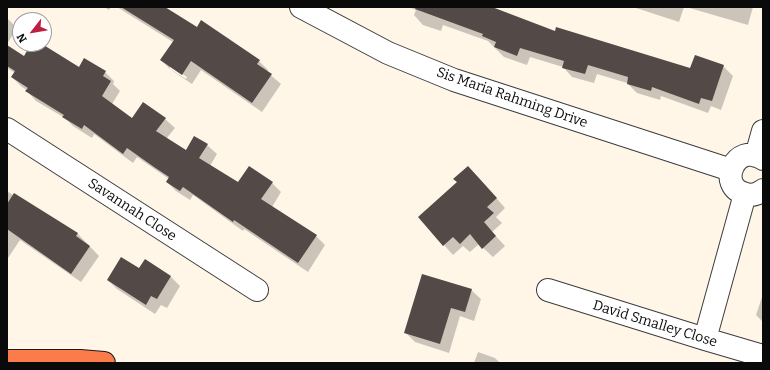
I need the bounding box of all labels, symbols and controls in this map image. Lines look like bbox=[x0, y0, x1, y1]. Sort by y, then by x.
north arrow bbox=[12, 12, 52, 52]
text: N bbox=[14, 31, 30, 45]
street label: Sis Maria Rahming Drive bbox=[434, 64, 590, 132]
street label: Savannah Close bbox=[85, 175, 179, 245]
street label: David Smalley Close bbox=[591, 297, 719, 351]

